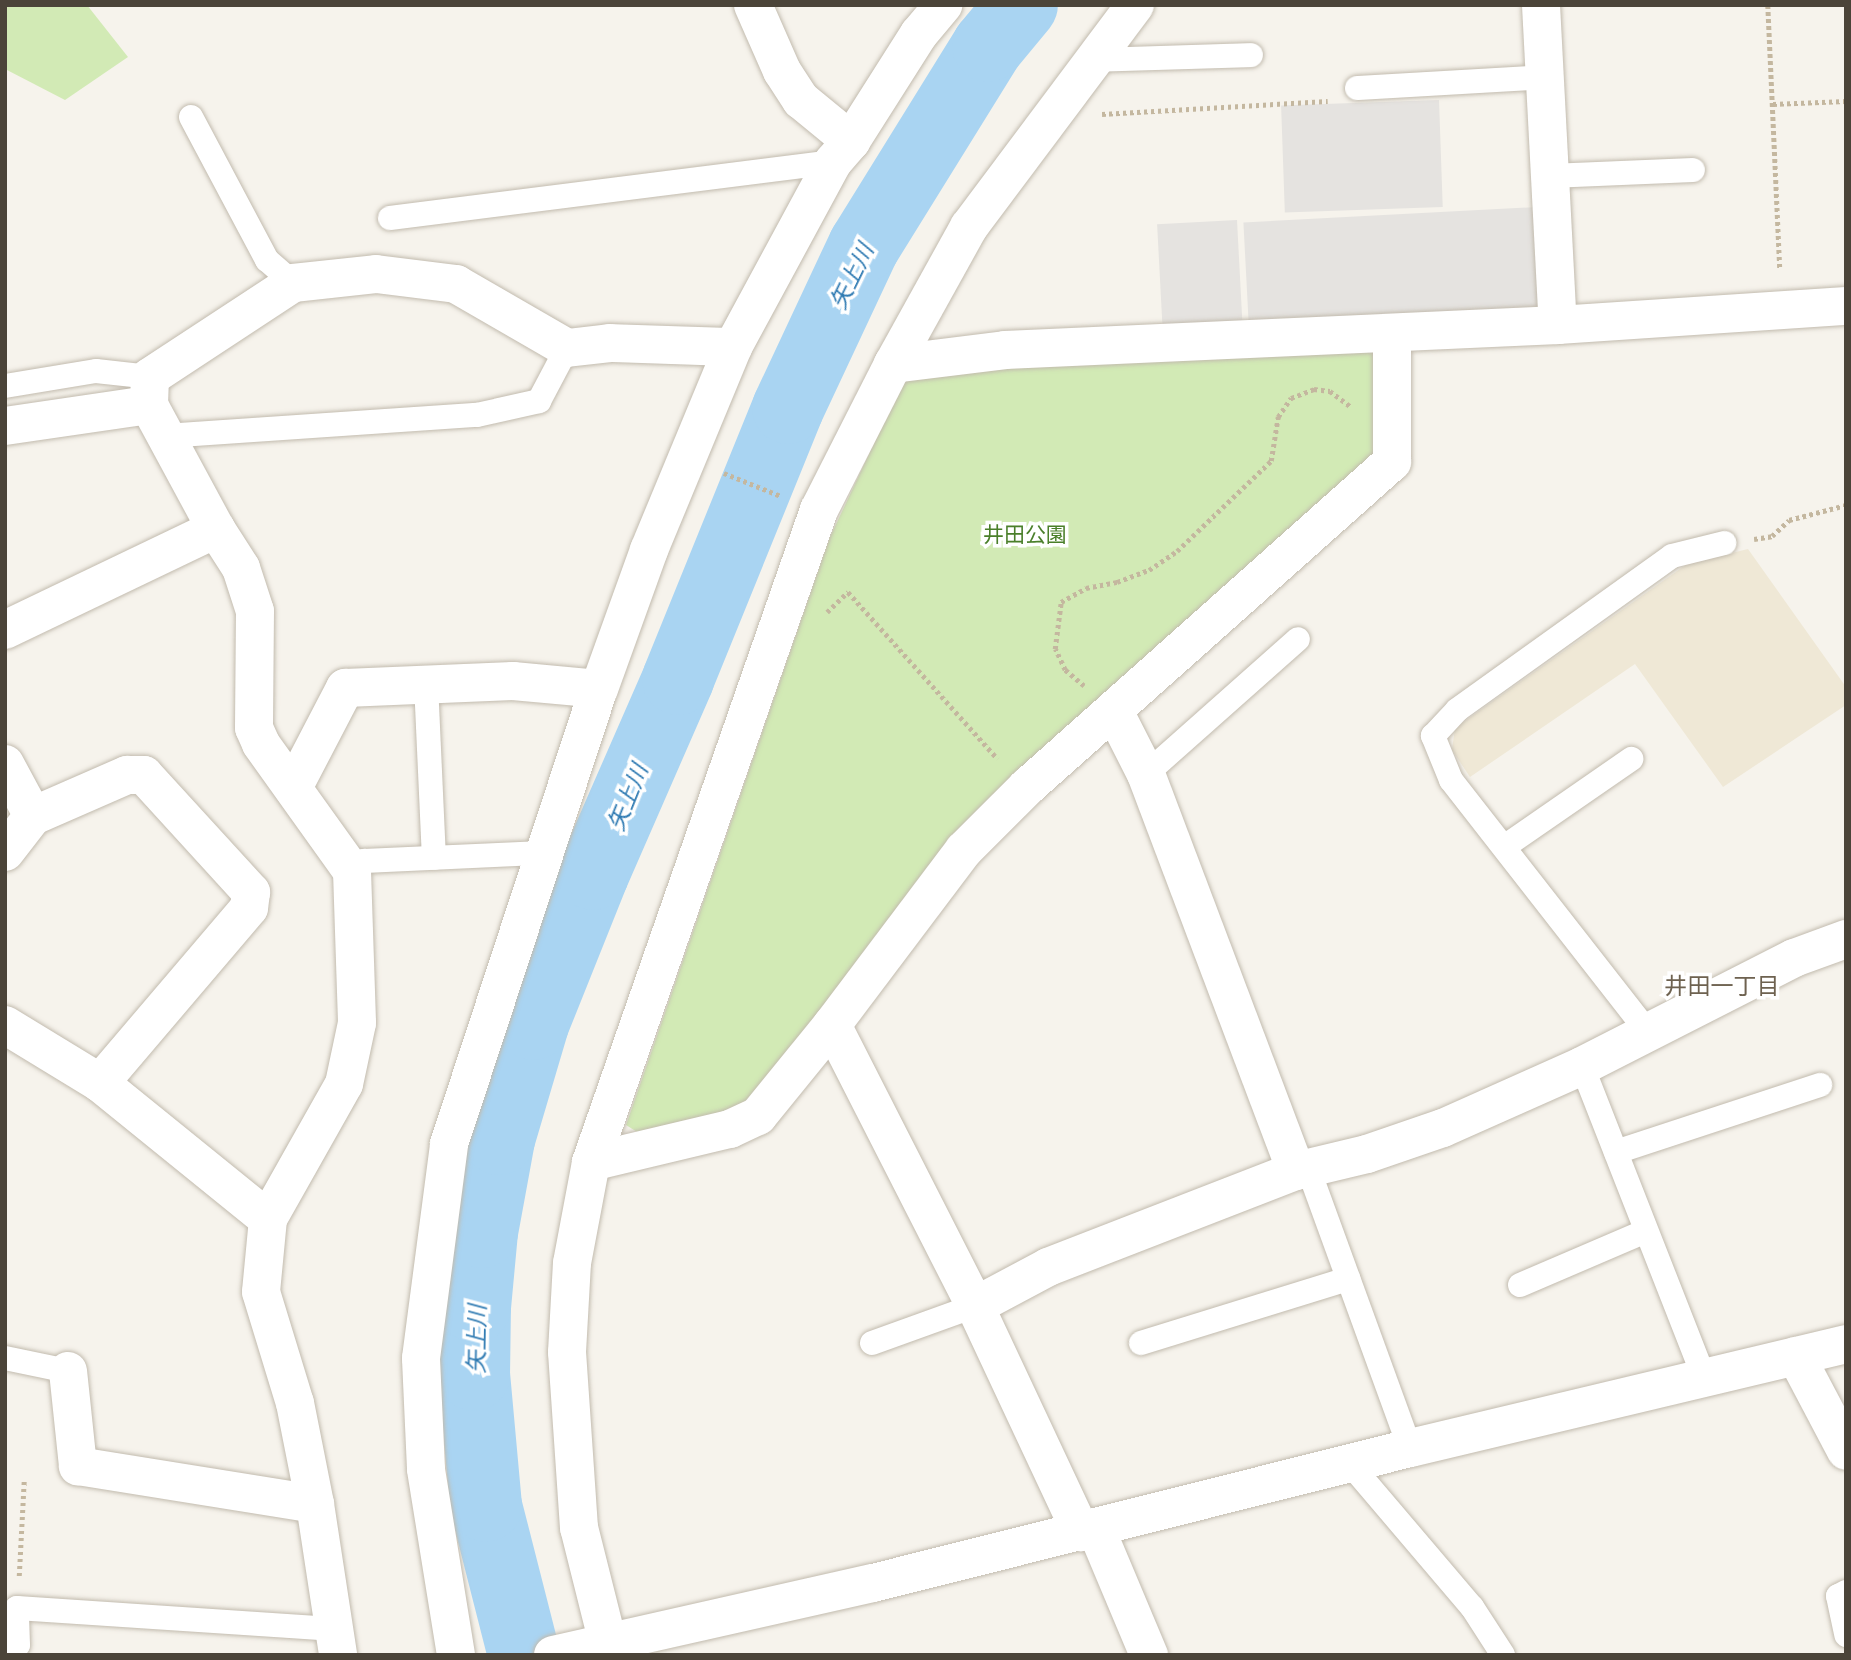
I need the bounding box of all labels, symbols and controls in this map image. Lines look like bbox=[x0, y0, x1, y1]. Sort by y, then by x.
water label: 矢上川 bbox=[823, 239, 879, 313]
park label: 井田公園 bbox=[983, 521, 1067, 547]
water label: 矢上川 bbox=[601, 760, 653, 834]
district label: 井田一丁目 bbox=[1665, 971, 1779, 999]
water label: 矢上川 bbox=[462, 1304, 490, 1374]

